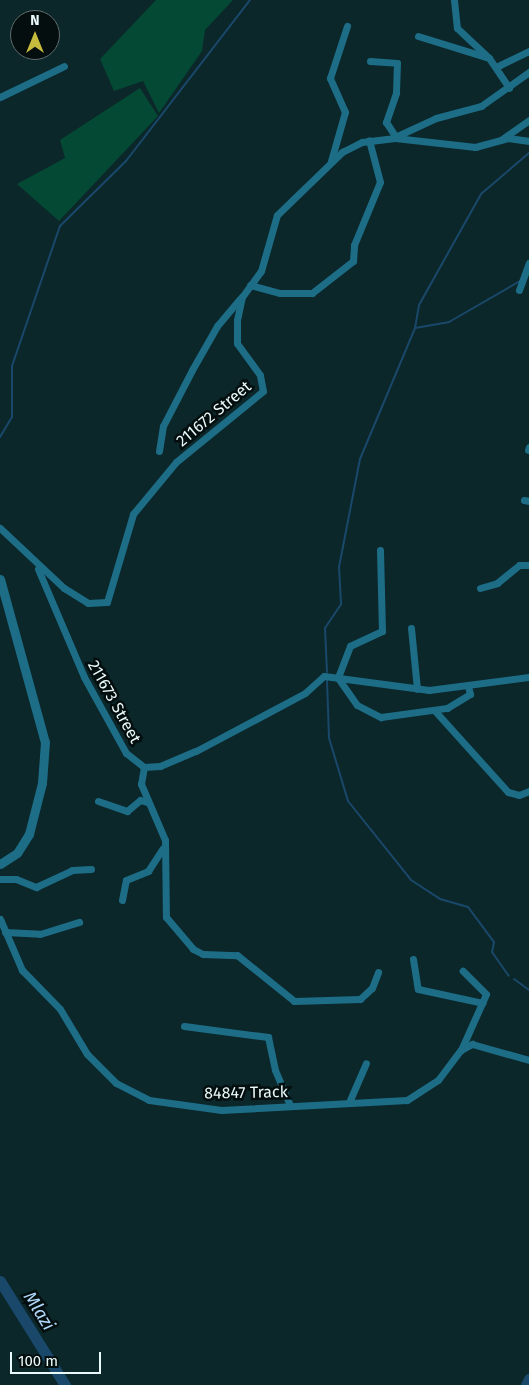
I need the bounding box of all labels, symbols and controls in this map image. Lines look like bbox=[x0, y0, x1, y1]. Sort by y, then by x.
north arrow bbox=[10, 10, 60, 60]
text: N bbox=[30, 12, 40, 29]
street label: 211672 Street bbox=[173, 377, 255, 451]
street label: 211673 Street bbox=[83, 657, 145, 747]
street label: 84847 Track bbox=[204, 1083, 288, 1103]
water label: Mlazi bbox=[19, 1287, 59, 1335]
scale bar bbox=[12, 1342, 104, 1374]
text: 100 m bbox=[18, 1352, 58, 1370]

